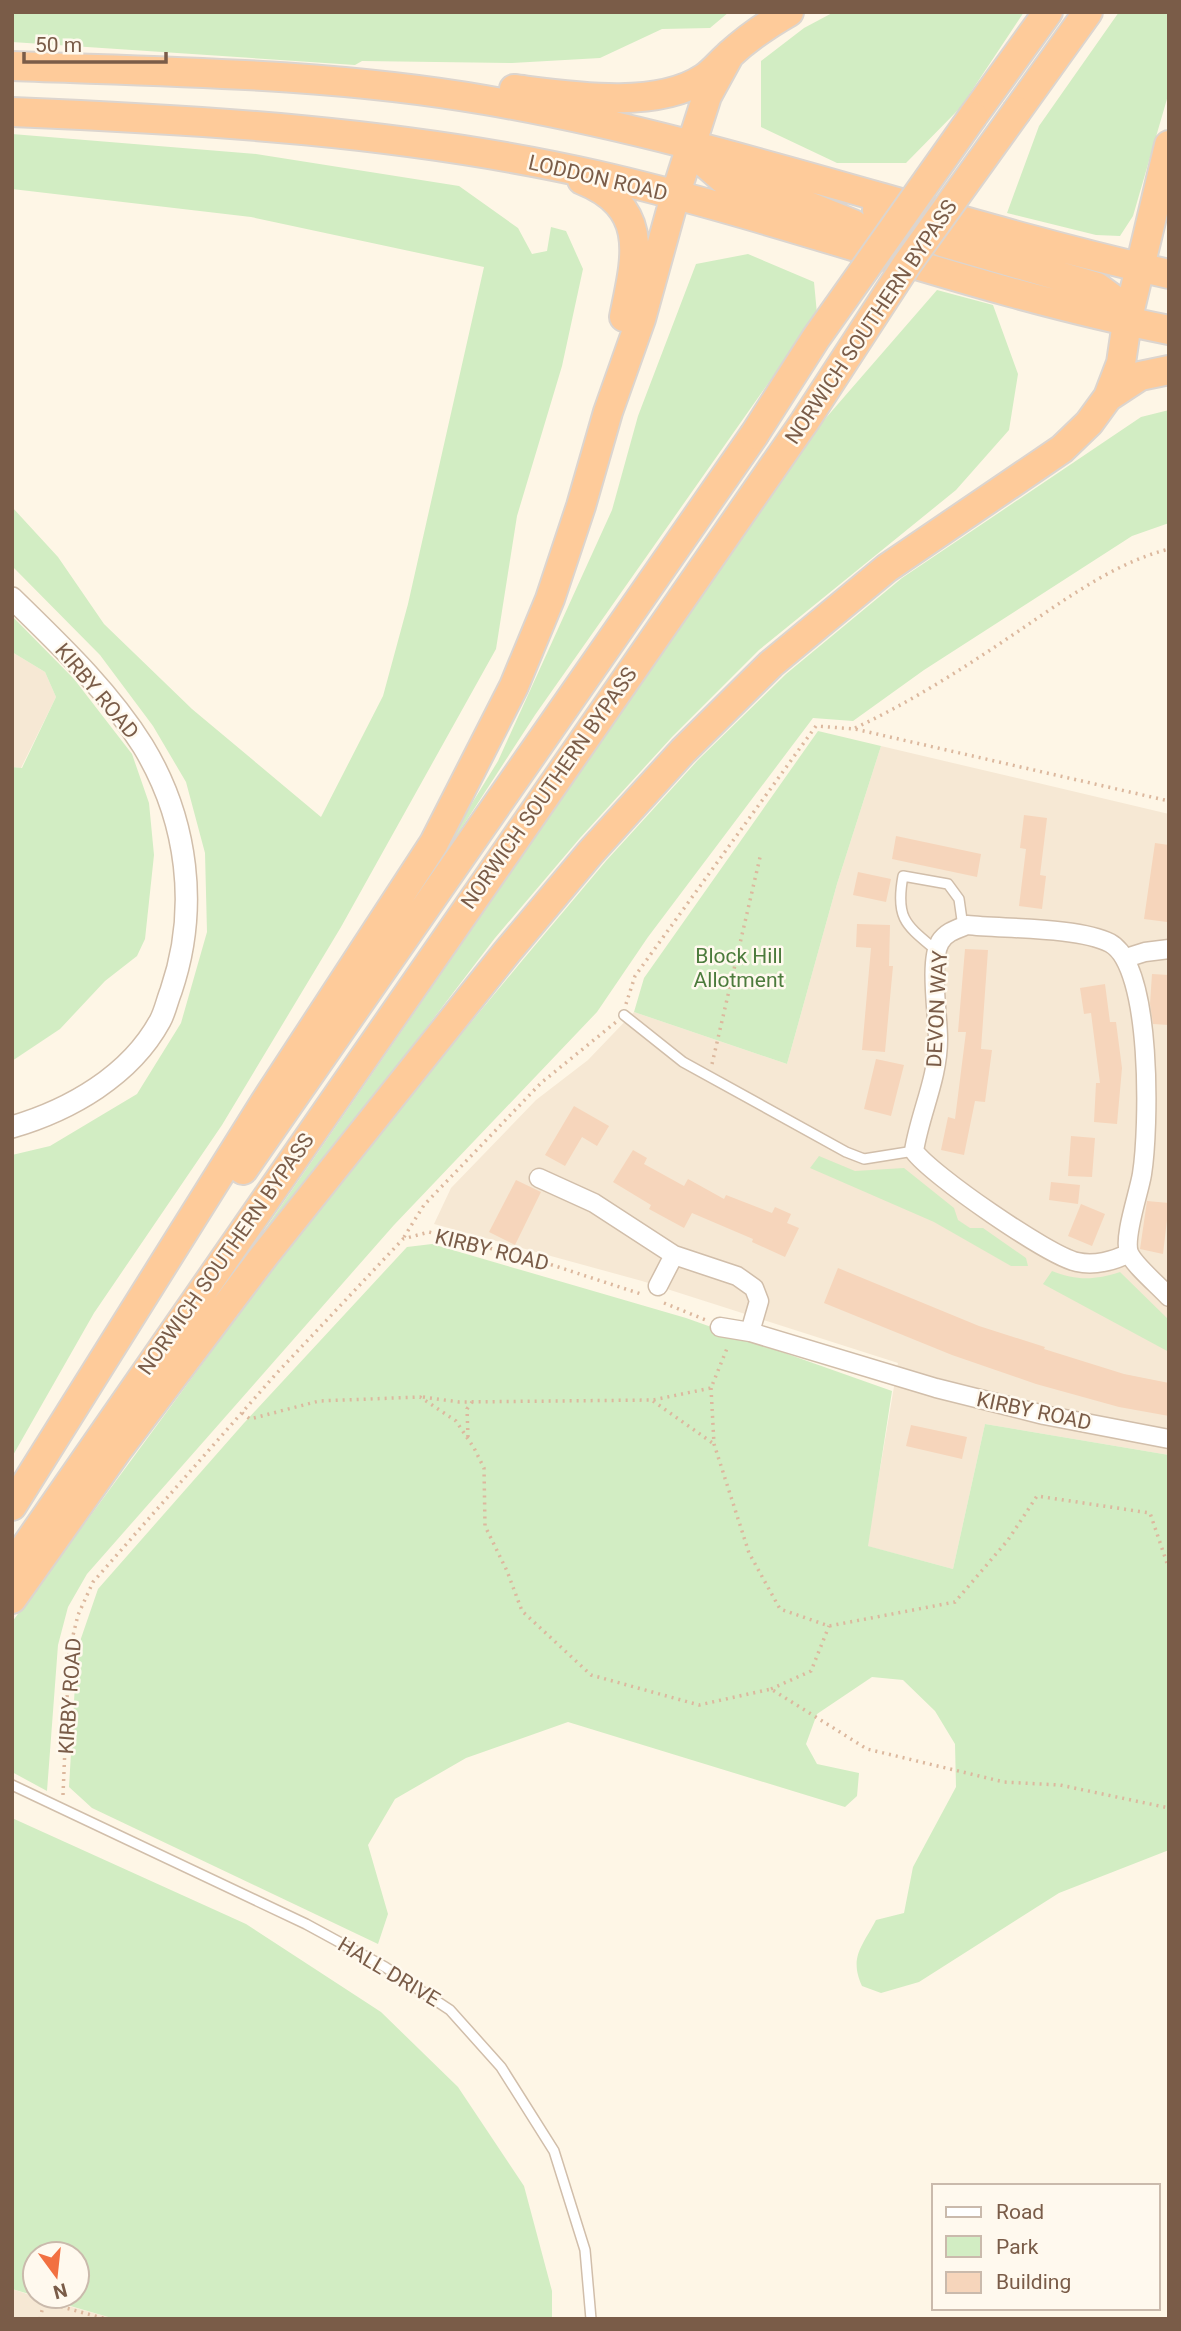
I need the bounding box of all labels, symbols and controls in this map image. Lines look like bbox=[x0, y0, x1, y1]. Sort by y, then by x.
scale bar bbox=[24, 21, 166, 65]
text: 50 m bbox=[35, 33, 82, 57]
street label: LODDON ROAD bbox=[526, 150, 670, 206]
street label: NORWICH SOUTHERN BYPASS bbox=[780, 195, 962, 449]
street label: KIRBY ROAD bbox=[50, 639, 144, 743]
street label: NORWICH SOUTHERN BYPASS bbox=[456, 663, 642, 913]
park label: Block Hill Allotment bbox=[694, 944, 785, 992]
street label: DEVON WAY bbox=[922, 950, 952, 1068]
street label: NORWICH SOUTHERN BYPASS bbox=[133, 1129, 319, 1379]
street label: KIRBY ROAD bbox=[432, 1224, 552, 1276]
street label: KIRBY ROAD bbox=[974, 1387, 1094, 1435]
street label: KIRBY ROAD bbox=[54, 1637, 86, 1755]
street label: HALL DRIVE bbox=[334, 1932, 444, 2012]
legend bbox=[932, 2184, 1160, 2310]
text: Road bbox=[996, 2200, 1044, 2224]
text: Park bbox=[996, 2235, 1039, 2259]
north arrow bbox=[21, 2240, 91, 2310]
text: Building bbox=[996, 2270, 1071, 2294]
text: N bbox=[51, 2278, 70, 2304]

